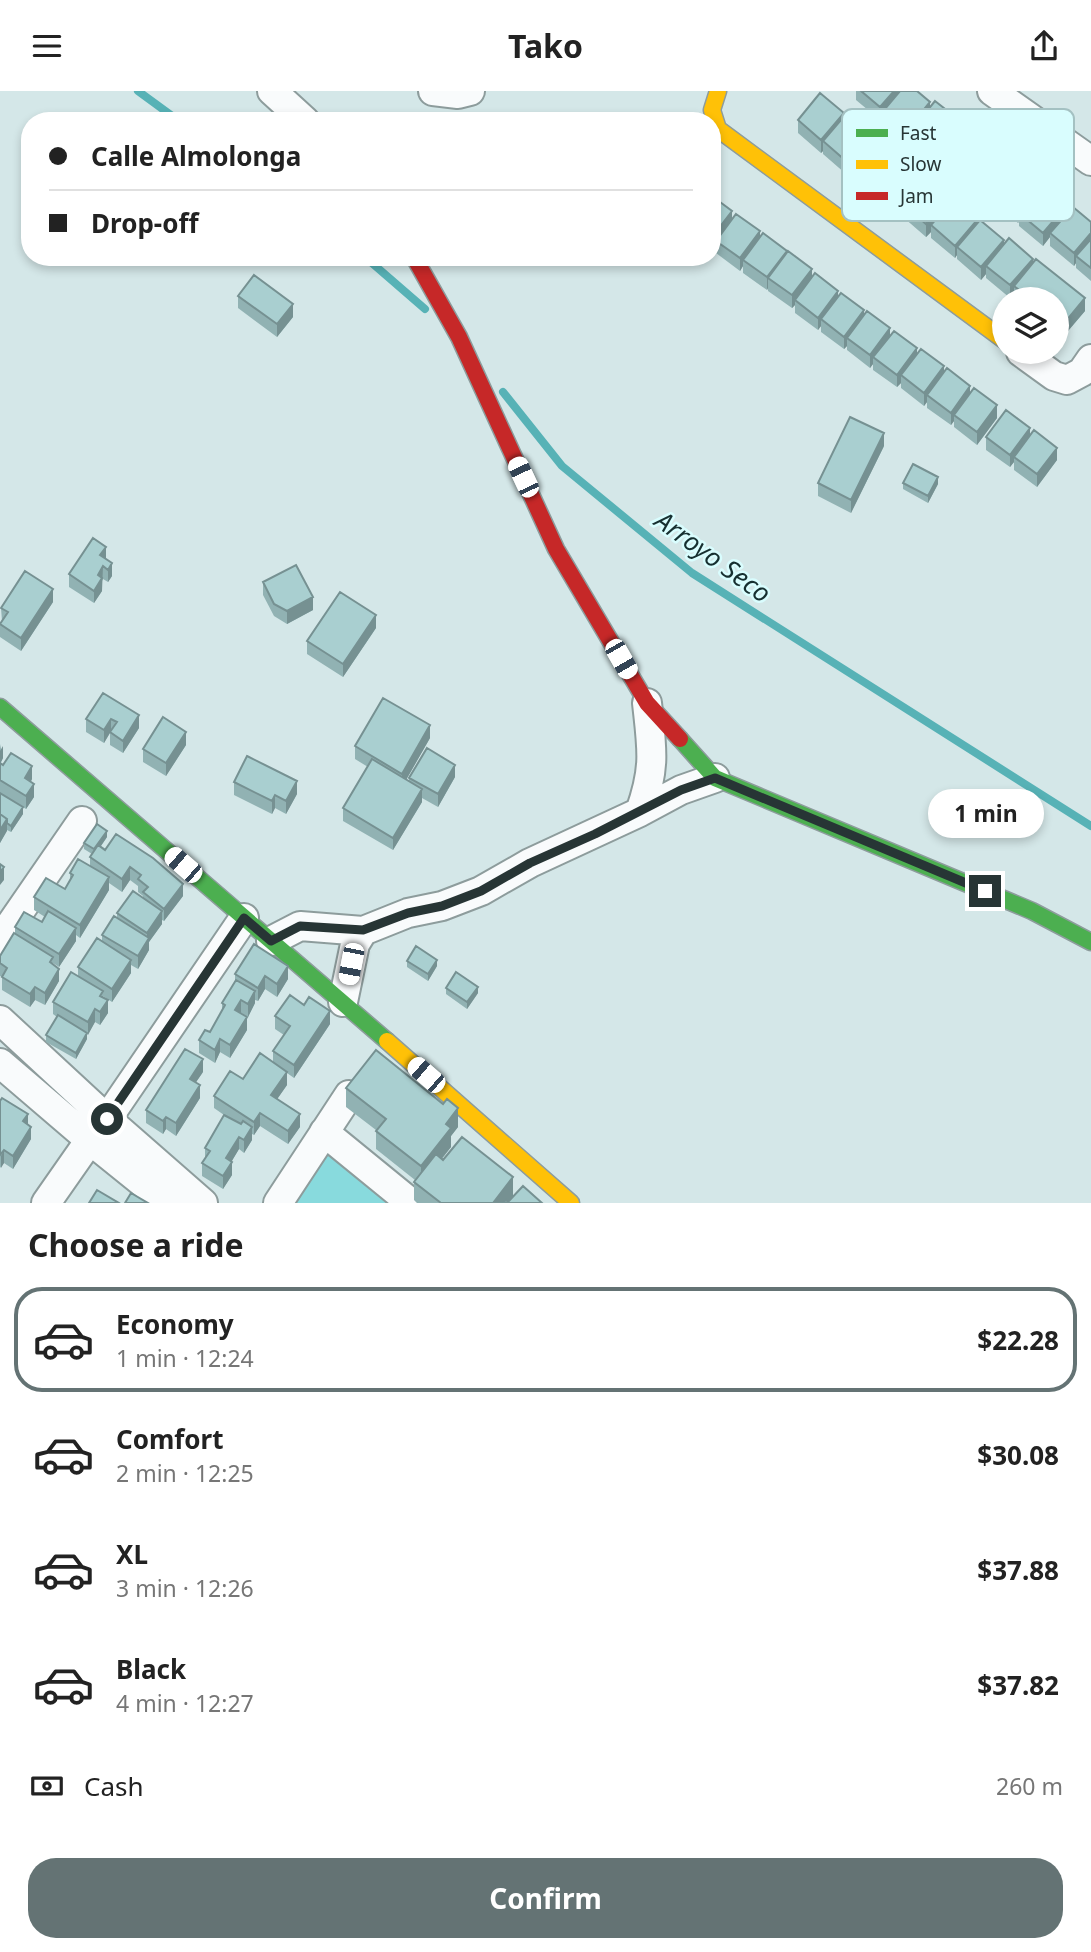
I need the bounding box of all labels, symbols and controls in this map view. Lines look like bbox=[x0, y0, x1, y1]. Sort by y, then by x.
text: Tako bbox=[508, 24, 583, 67]
icon: menu bbox=[28, 27, 66, 65]
icon: share bbox=[1025, 27, 1063, 65]
legend bbox=[842, 109, 1074, 221]
text: Fast bbox=[900, 120, 937, 146]
text: Calle Almolonga bbox=[91, 138, 301, 174]
text: Slow bbox=[900, 151, 941, 177]
text: Jam bbox=[898, 183, 934, 209]
text: Drop-off bbox=[91, 205, 198, 241]
map controls bbox=[992, 287, 1069, 364]
button: layers bbox=[992, 287, 1069, 364]
car bbox=[505, 454, 542, 500]
water label: Arroyo Seco bbox=[647, 501, 779, 610]
car bbox=[602, 636, 641, 682]
callout: 1 min bbox=[927, 789, 1043, 839]
text: 1 min bbox=[954, 797, 1018, 829]
car bbox=[161, 843, 206, 887]
route end bbox=[969, 875, 1001, 907]
car bbox=[337, 941, 366, 987]
car bbox=[404, 1053, 449, 1097]
route start bbox=[91, 1103, 123, 1135]
text: Choose a ride bbox=[28, 1223, 244, 1266]
text: Economy bbox=[116, 1306, 234, 1342]
icon: car bbox=[32, 1308, 95, 1371]
text: $22.28 bbox=[977, 1322, 1059, 1358]
text: 1 min · 12:24 bbox=[116, 1342, 254, 1374]
text: Comfort bbox=[116, 1421, 224, 1457]
icon: car bbox=[32, 1423, 95, 1486]
text: $30.08 bbox=[977, 1437, 1059, 1473]
text: 2 min · 12:25 bbox=[116, 1457, 254, 1489]
text: XL bbox=[116, 1536, 148, 1572]
icon: car bbox=[32, 1538, 95, 1601]
text: $37.88 bbox=[977, 1552, 1059, 1588]
text: 3 min · 12:26 bbox=[116, 1572, 254, 1604]
text: Black bbox=[116, 1651, 186, 1687]
icon: car bbox=[32, 1653, 95, 1716]
text: $37.82 bbox=[977, 1667, 1059, 1703]
text: 4 min · 12:27 bbox=[116, 1687, 254, 1719]
icon: cash bbox=[28, 1767, 66, 1805]
text: Cash bbox=[84, 1768, 144, 1804]
text: 260 m bbox=[996, 1770, 1063, 1802]
button: Confirm bbox=[28, 1858, 1063, 1938]

